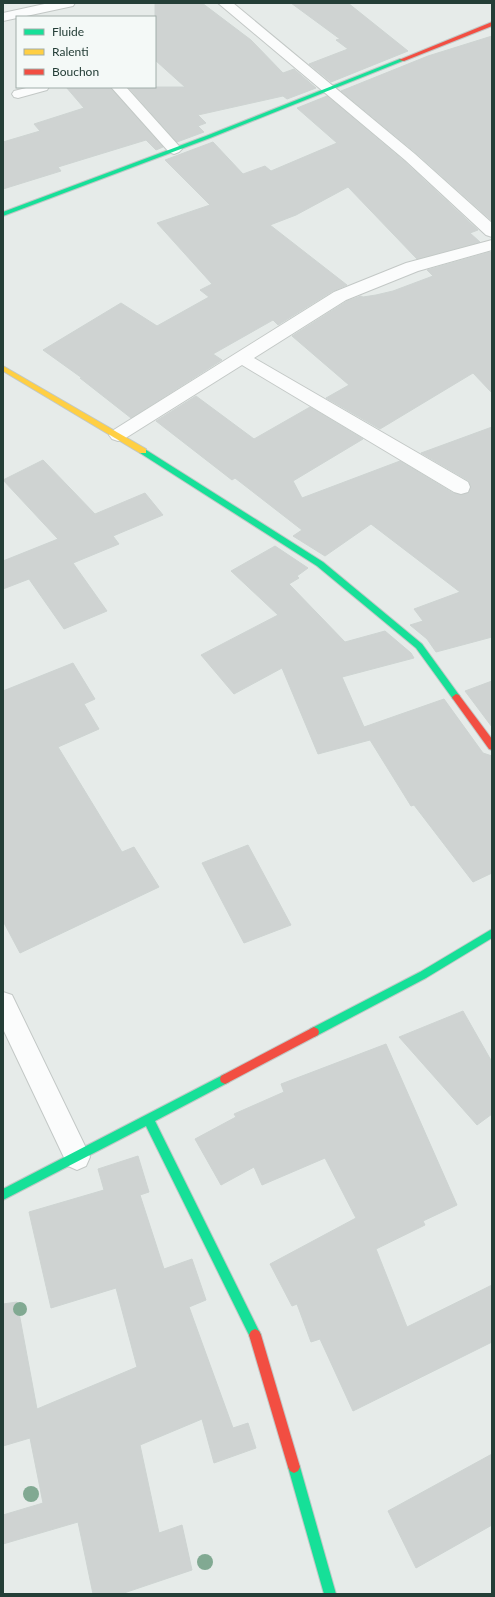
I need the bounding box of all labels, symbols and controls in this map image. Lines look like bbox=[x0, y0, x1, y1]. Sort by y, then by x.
legend bbox=[16, 16, 156, 88]
text: Fluide bbox=[52, 24, 84, 39]
text: Ralenti bbox=[52, 44, 89, 59]
text: Bouchon bbox=[52, 64, 99, 79]

